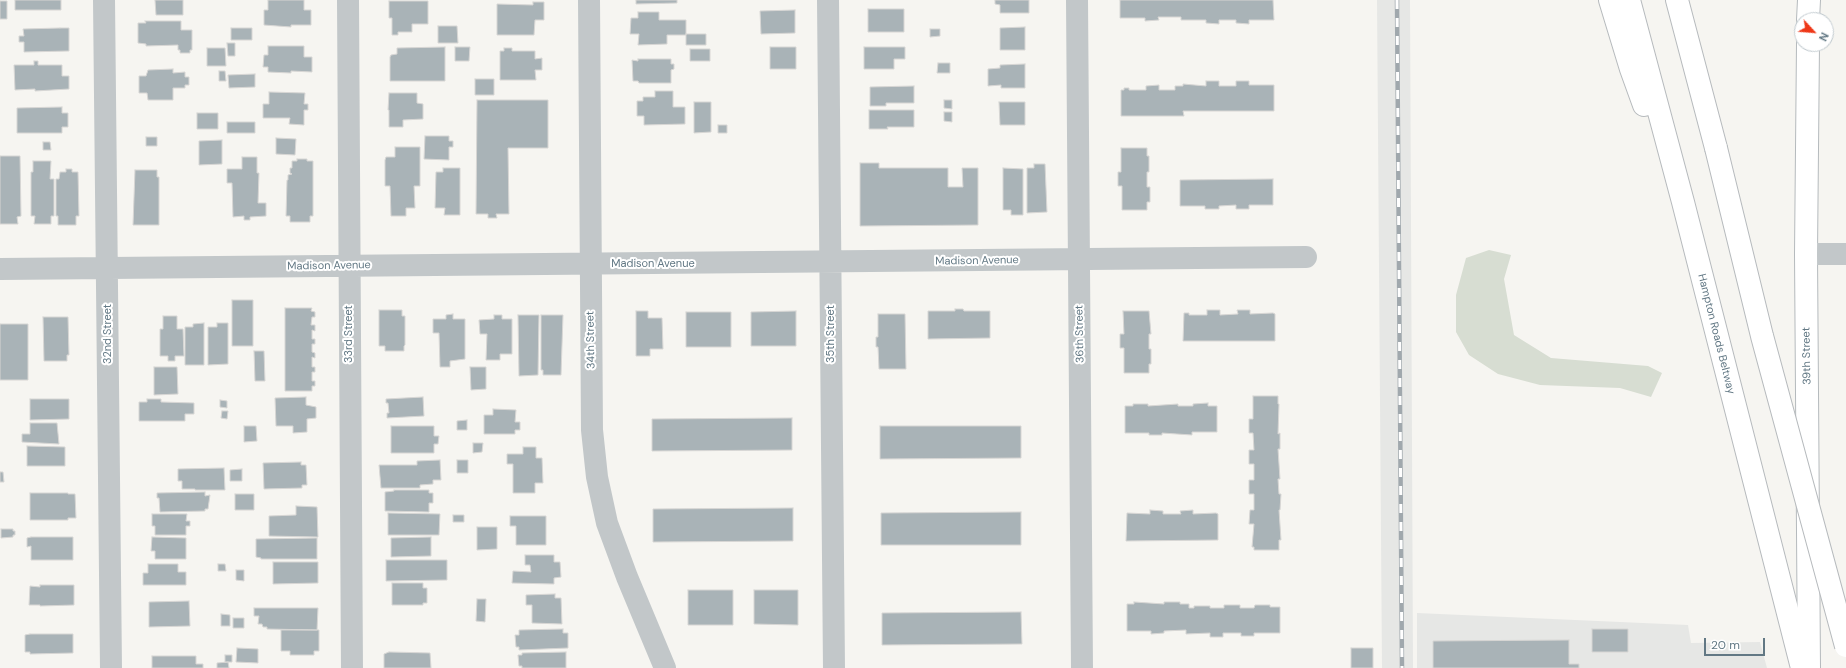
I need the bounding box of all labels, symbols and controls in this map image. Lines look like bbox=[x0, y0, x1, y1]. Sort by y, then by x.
north arrow bbox=[1794, 12, 1834, 52]
text: N bbox=[1816, 30, 1832, 43]
street label: Madison Avenue bbox=[935, 254, 1019, 268]
street label: Madison Avenue bbox=[611, 257, 695, 271]
street label: Madison Avenue bbox=[287, 259, 371, 273]
street label: Hampton Roads Beltway bbox=[1695, 272, 1737, 396]
street label: 32nd Street bbox=[101, 304, 115, 364]
street label: 33rd Street bbox=[342, 305, 356, 363]
street label: 35th Street bbox=[824, 305, 838, 363]
street label: 36th Street bbox=[1073, 305, 1087, 363]
street label: 34th Street bbox=[584, 311, 598, 369]
street label: 39th Street bbox=[1800, 327, 1814, 385]
scale bar bbox=[1706, 630, 1767, 656]
text: 20 m bbox=[1711, 637, 1740, 653]

